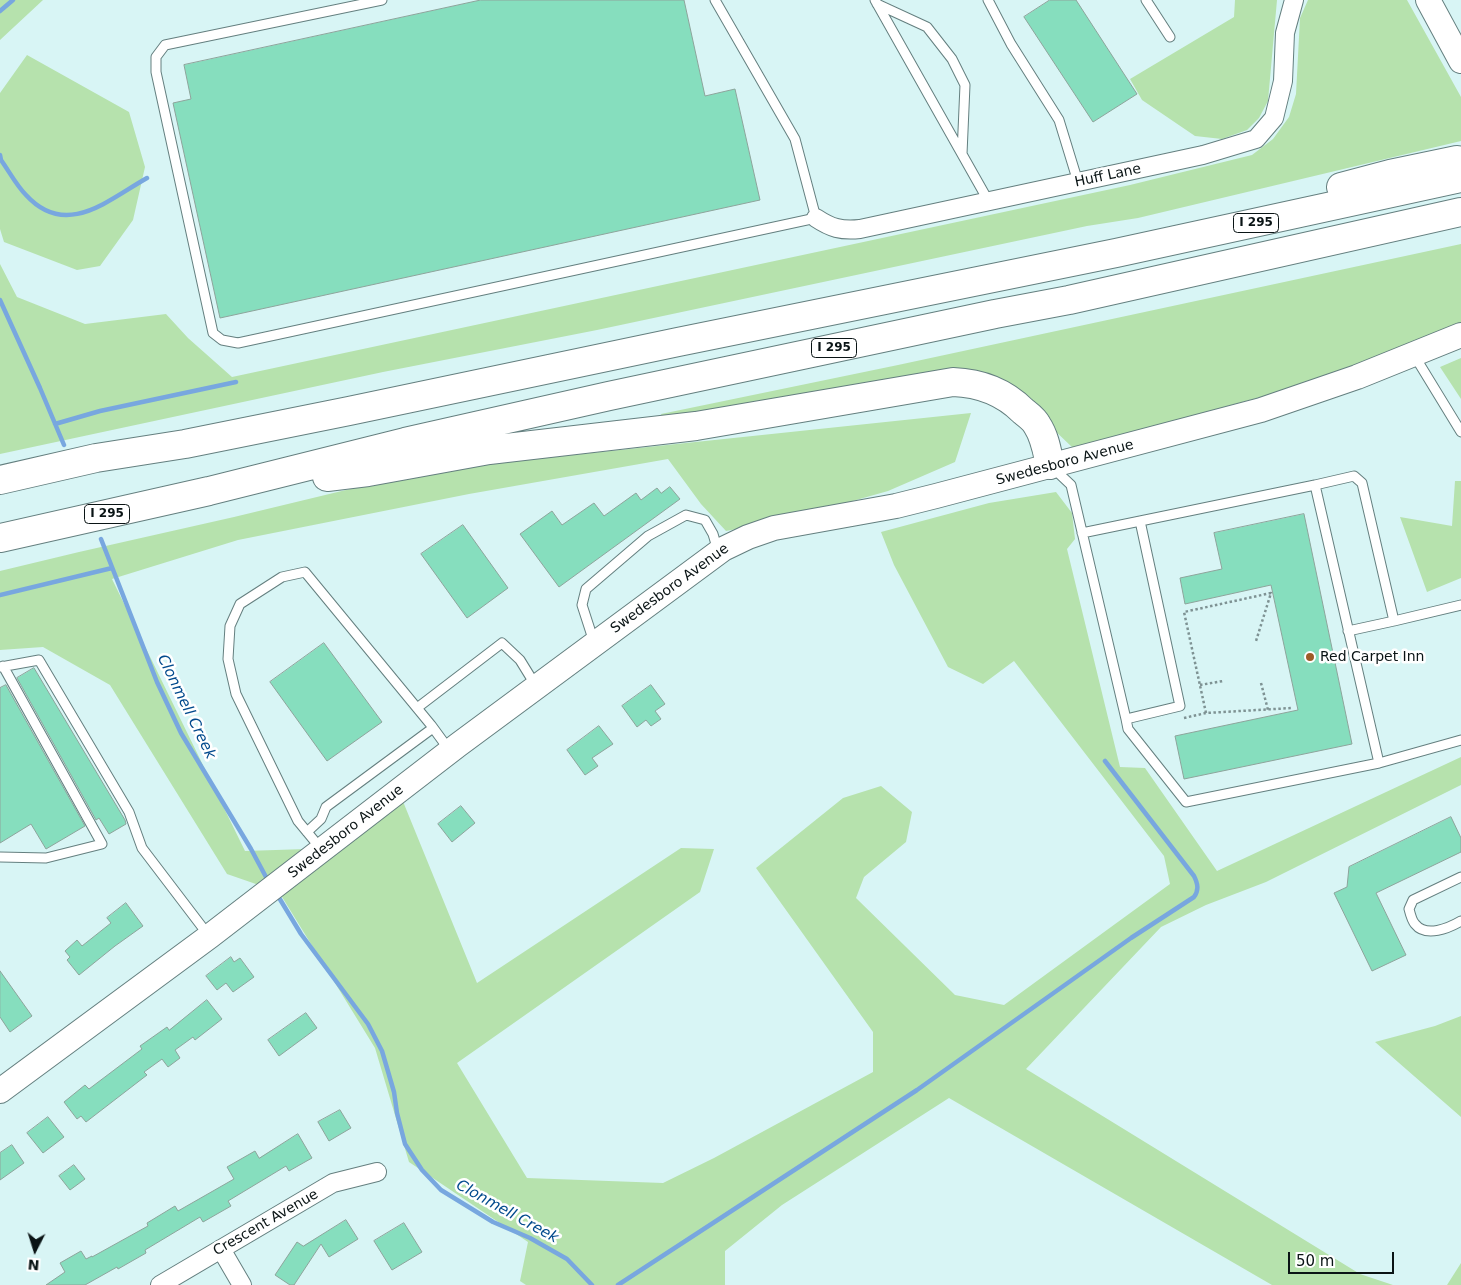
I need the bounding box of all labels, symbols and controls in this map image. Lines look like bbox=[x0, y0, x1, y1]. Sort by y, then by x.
street label: Huff Lane bbox=[1073, 161, 1143, 191]
road number: I 295 bbox=[1234, 214, 1278, 232]
road number: I 295 bbox=[812, 338, 856, 358]
street label: Swedesboro Avenue bbox=[994, 437, 1136, 489]
road number: I 295 bbox=[84, 504, 130, 524]
street label: Swedesboro Avenue bbox=[608, 541, 732, 637]
place label: Red Carpet Inn bbox=[1320, 649, 1424, 665]
marker: Red Carpet Inn bbox=[1304, 651, 1316, 663]
water label: Clonmell Creek bbox=[153, 652, 219, 762]
street label: Swedesboro Avenue bbox=[285, 782, 407, 882]
water label: Clonmell Creek bbox=[453, 1176, 561, 1248]
street label: Crescent Avenue bbox=[211, 1186, 321, 1260]
north arrow bbox=[10, 1225, 60, 1275]
scale bar bbox=[1291, 1242, 1397, 1274]
text: 50 m bbox=[1296, 1252, 1334, 1270]
text: N bbox=[27, 1256, 40, 1273]

